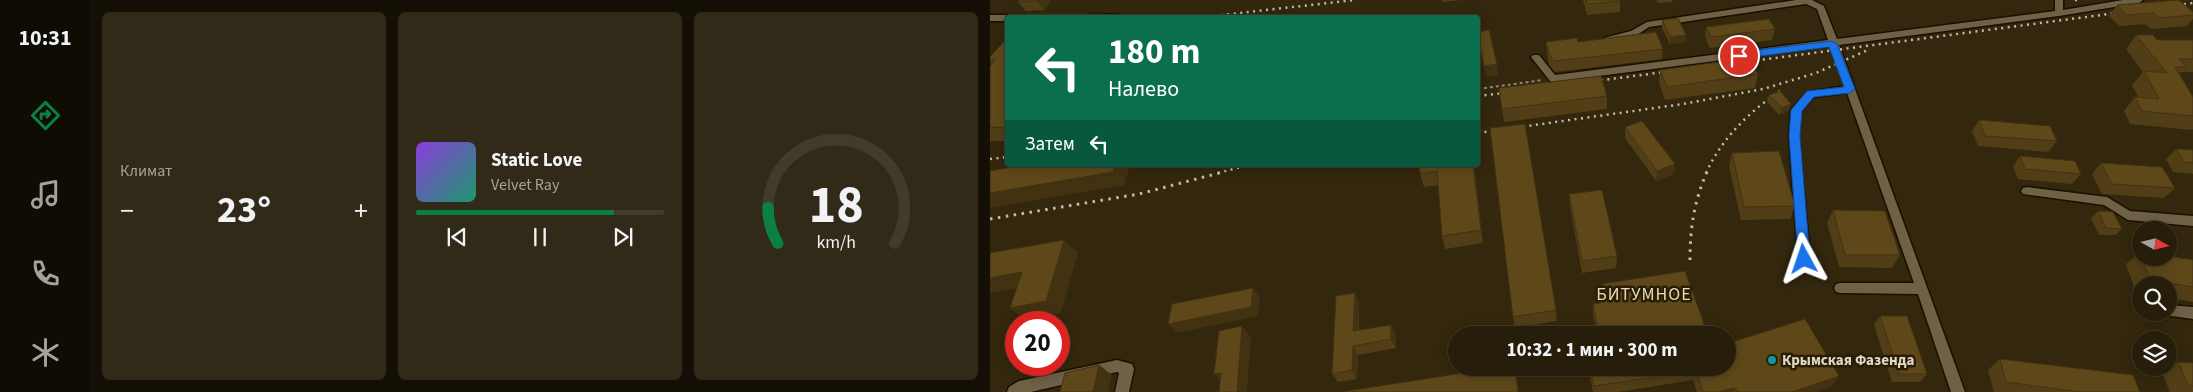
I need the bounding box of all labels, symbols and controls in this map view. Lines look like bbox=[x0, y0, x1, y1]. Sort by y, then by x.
text: 10:31 bbox=[18, 22, 72, 54]
text: 180 m bbox=[1108, 27, 1200, 77]
icon: left bbox=[1025, 35, 1090, 100]
pin bbox=[1718, 35, 1760, 77]
icon: arrive bbox=[1725, 42, 1753, 70]
text: Налево bbox=[1108, 73, 1179, 105]
icon: directions bbox=[28, 98, 63, 133]
icon: left bbox=[1085, 130, 1113, 158]
text: Затем bbox=[1025, 131, 1075, 158]
text: Static Love bbox=[491, 147, 582, 174]
text: Климат bbox=[120, 160, 172, 182]
text: 18 bbox=[809, 169, 863, 243]
text: Velvet Ray bbox=[491, 174, 559, 196]
icon: music bbox=[28, 177, 63, 212]
text: 23° bbox=[217, 183, 271, 237]
text: − bbox=[120, 191, 134, 231]
text: + bbox=[354, 191, 368, 231]
north arrow bbox=[2132, 221, 2178, 266]
map controls bbox=[2132, 221, 2177, 376]
icon: previous bbox=[443, 223, 471, 251]
icon: pause bbox=[526, 223, 554, 251]
icon: next bbox=[609, 223, 637, 251]
text: km/h bbox=[816, 230, 856, 255]
position arrow bbox=[1777, 232, 1829, 284]
icon: phone bbox=[28, 256, 63, 291]
button: search bbox=[2132, 276, 2177, 321]
district label: БИТУМНОЕ bbox=[1596, 282, 1692, 307]
speed limit sign: 20 bbox=[1005, 311, 1070, 376]
button: layers bbox=[2132, 331, 2177, 376]
icon: climate bbox=[28, 335, 63, 370]
text: 10:32 · 1 мин · 300 m bbox=[1506, 337, 1678, 364]
place label: Крымская Фазенда bbox=[1782, 350, 1915, 371]
marker: Крымская Фазенда bbox=[1766, 354, 1778, 366]

